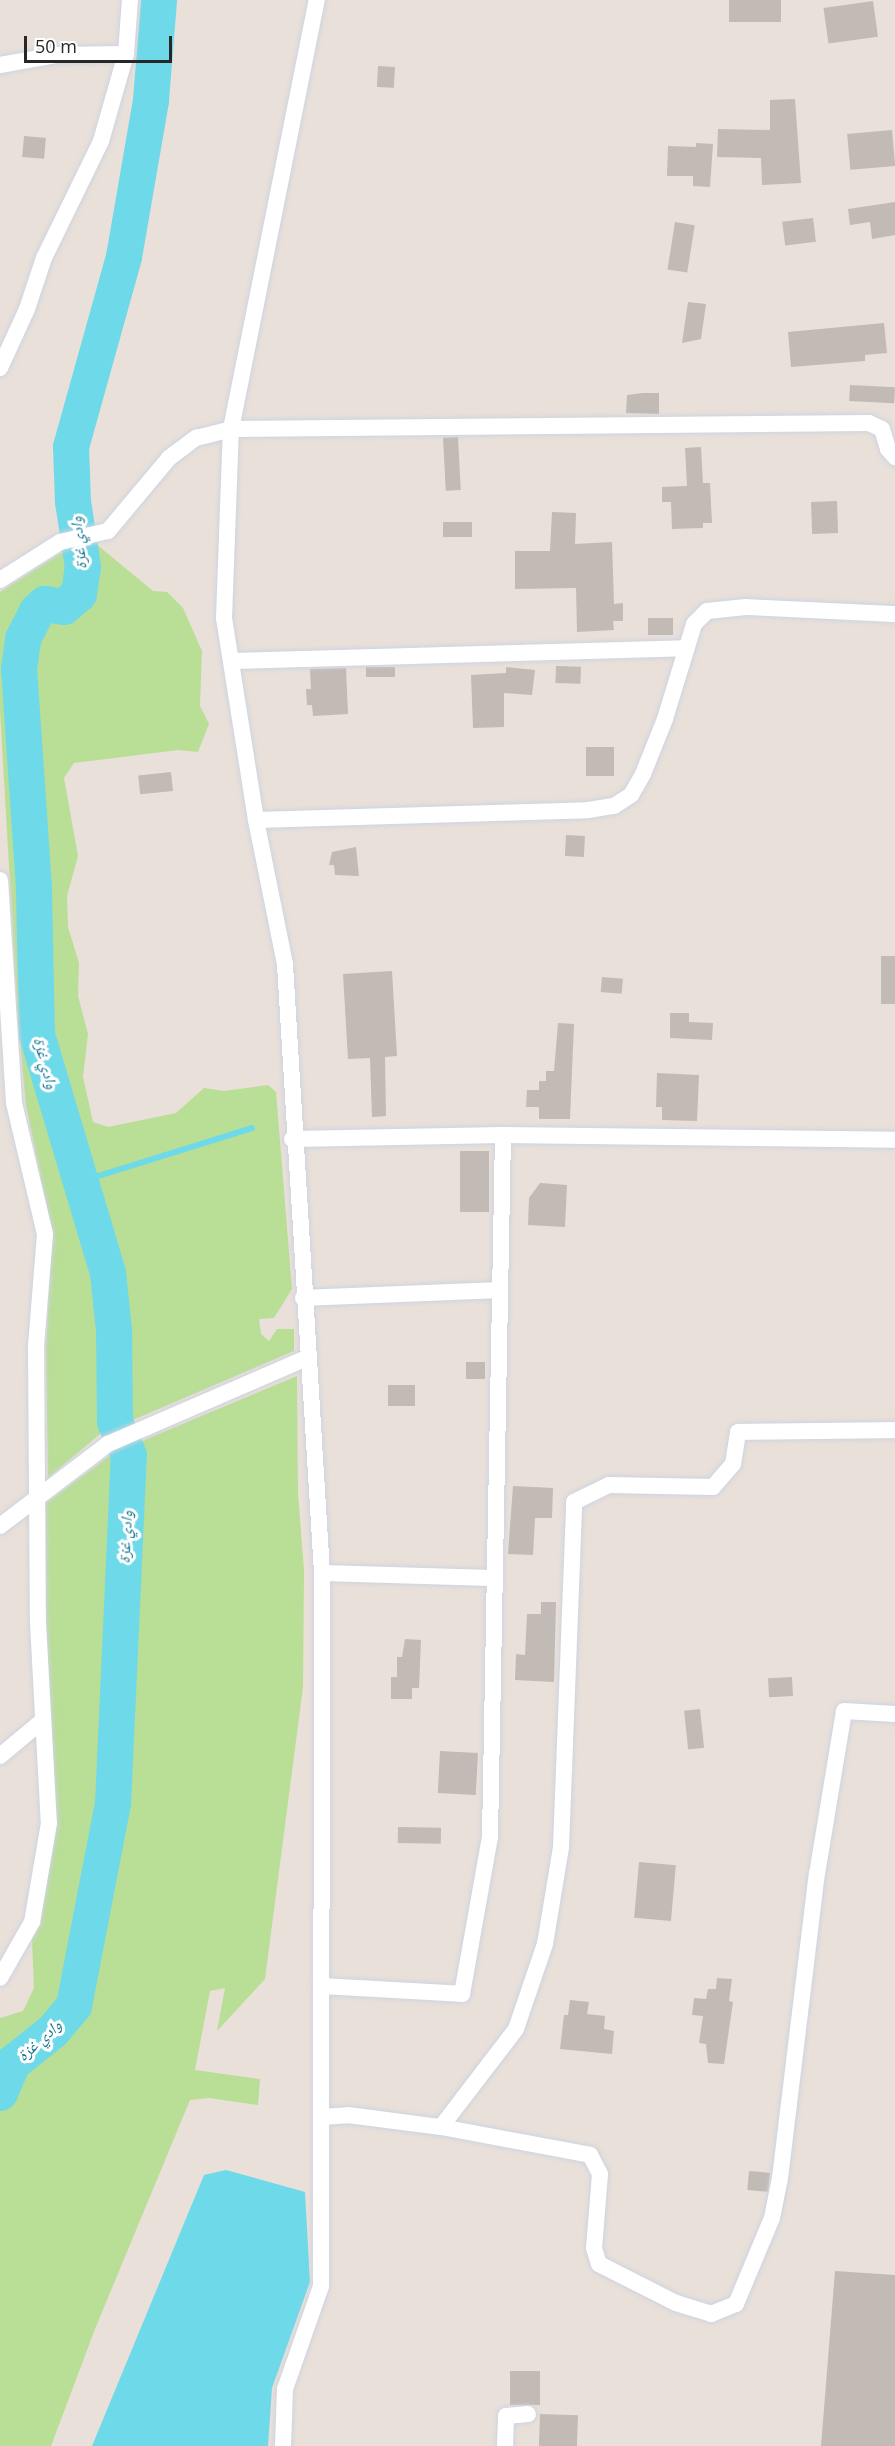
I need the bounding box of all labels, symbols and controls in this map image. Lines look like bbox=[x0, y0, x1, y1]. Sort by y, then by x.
scale bar bbox=[27, 24, 176, 62]
text: 50 m bbox=[35, 34, 77, 58]
water label: وادي غزة bbox=[66, 516, 90, 570]
water label: وادي غزة bbox=[30, 1035, 62, 1091]
water label: وادي غزة bbox=[114, 1510, 136, 1564]
water label: وادي غزة bbox=[13, 2015, 65, 2065]

